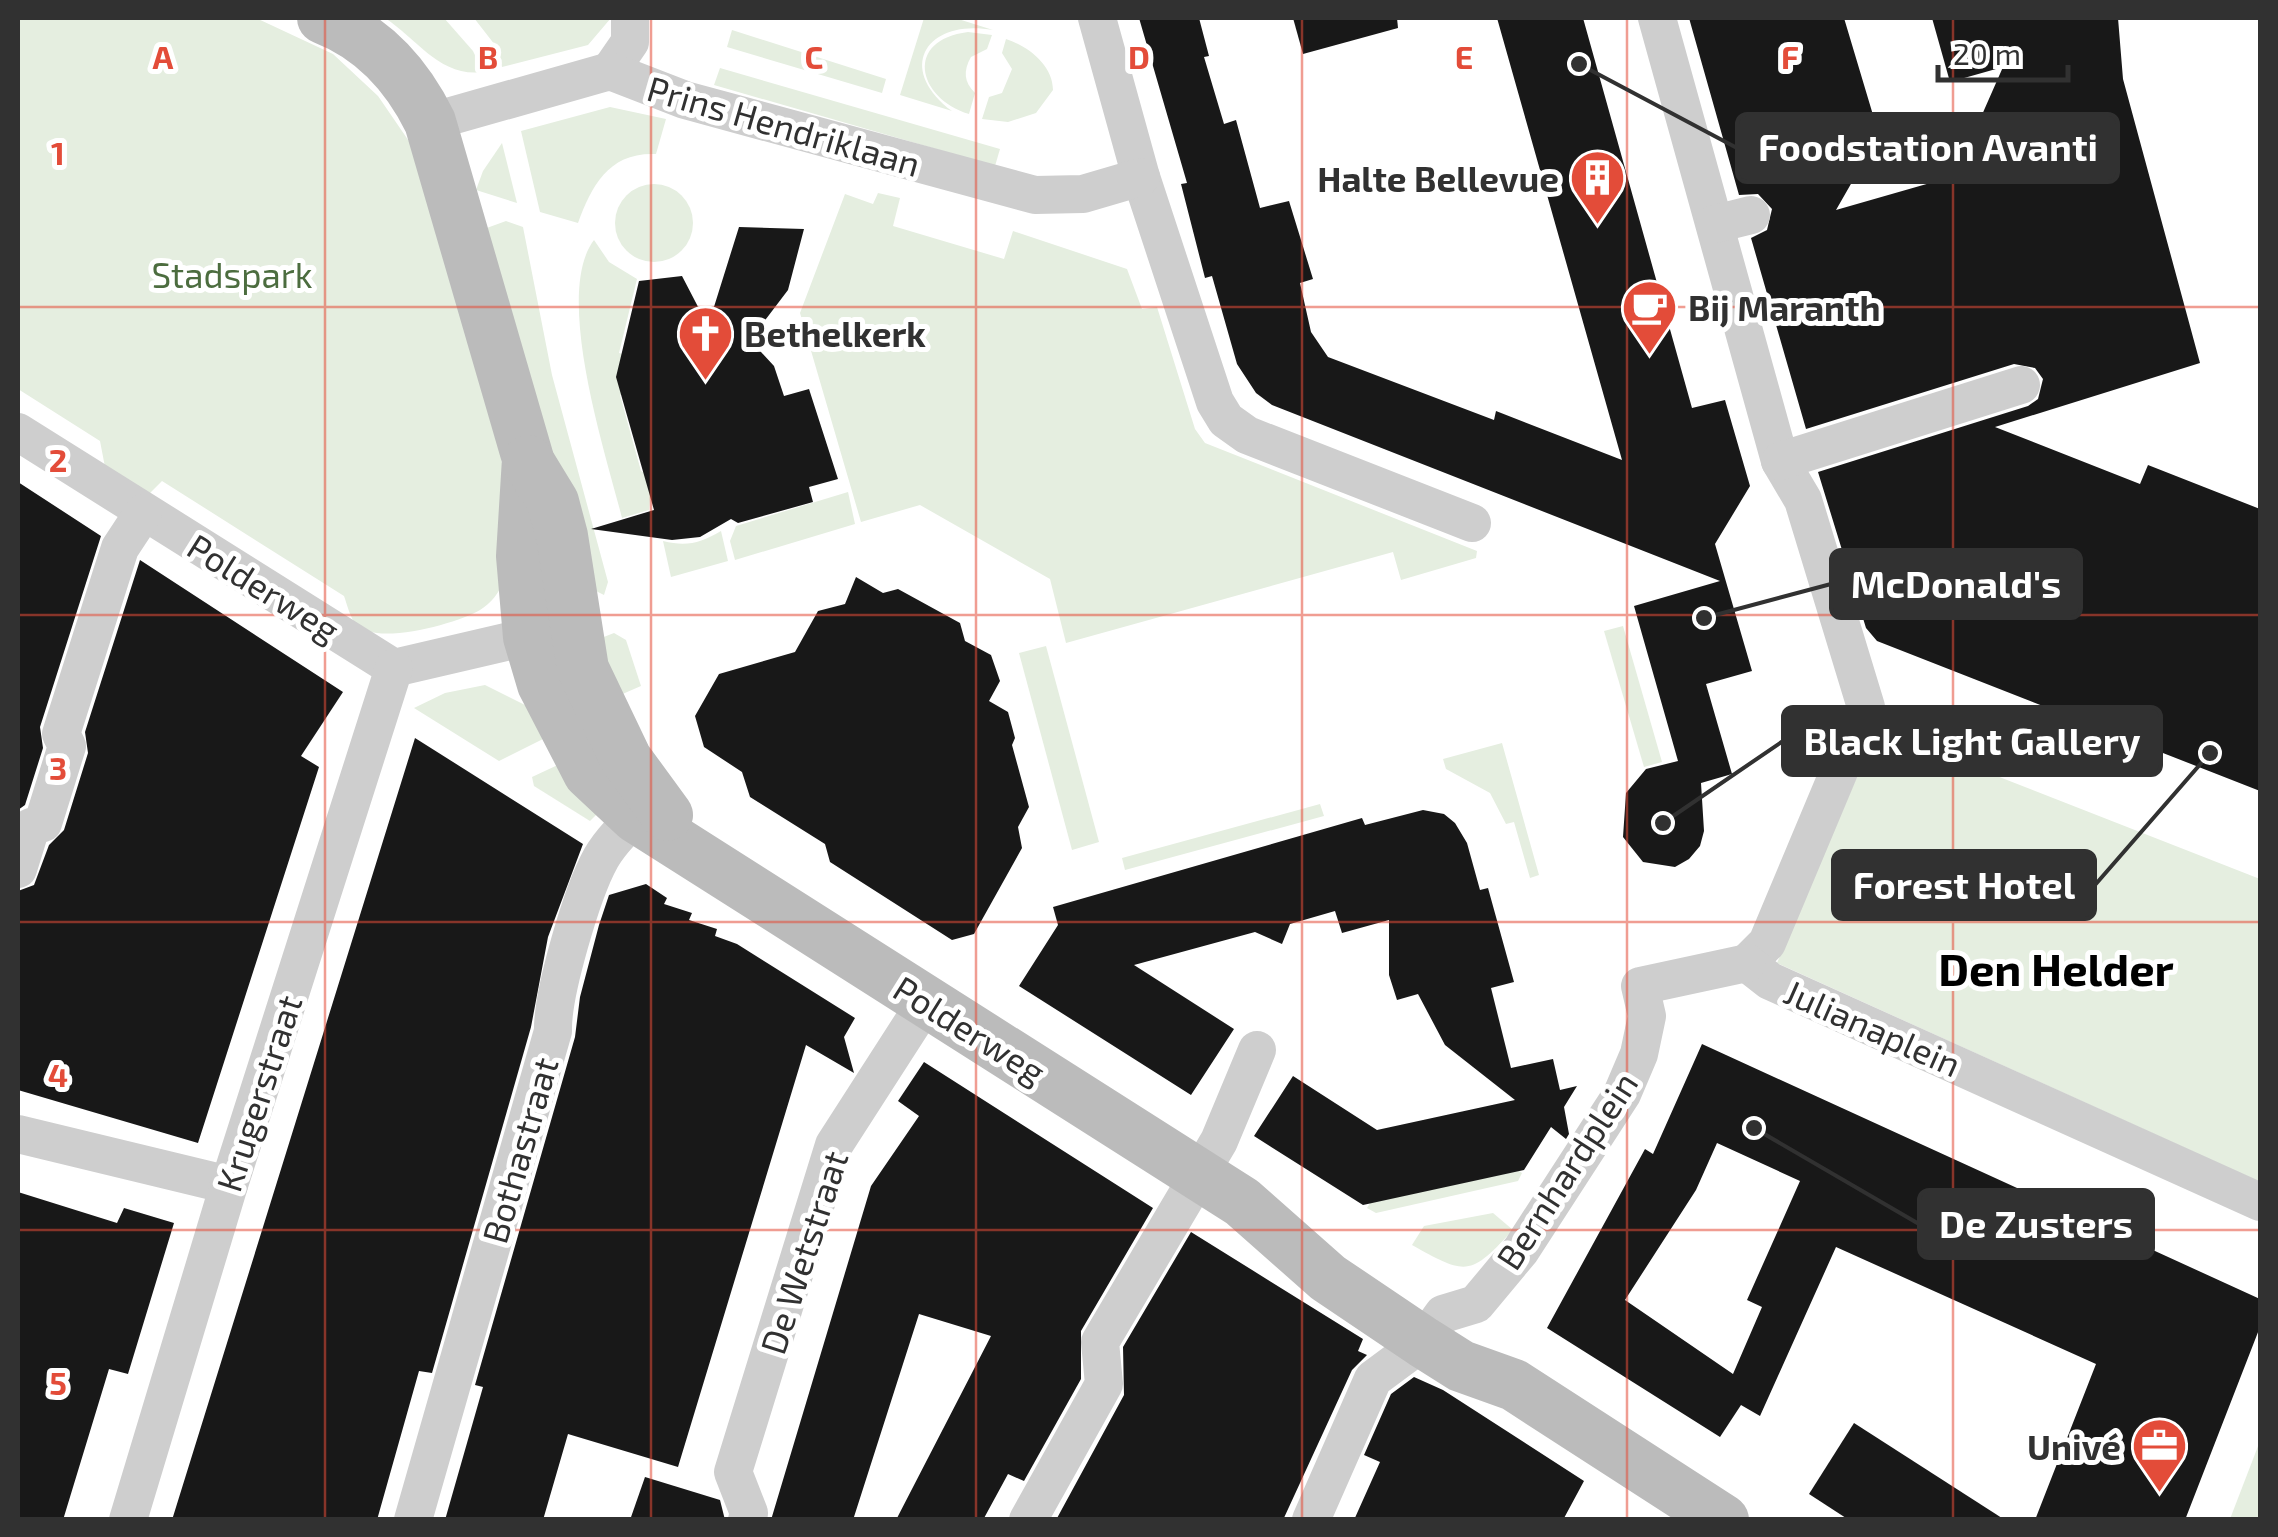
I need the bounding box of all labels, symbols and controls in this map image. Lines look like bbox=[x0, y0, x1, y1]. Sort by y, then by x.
scale bar bbox=[1938, 20, 2068, 82]
text: 20 m bbox=[1953, 35, 2021, 71]
text: A bbox=[153, 37, 174, 75]
text: B bbox=[478, 37, 498, 75]
text: C bbox=[805, 37, 823, 75]
text: D bbox=[1128, 37, 1150, 75]
text: E bbox=[1455, 37, 1473, 75]
text: F bbox=[1781, 37, 1799, 75]
street label: Prins Hendriklaan bbox=[643, 66, 925, 184]
callout: Foodstation Avanti bbox=[1737, 114, 2118, 182]
text: Foodstation Avanti bbox=[1758, 123, 2098, 169]
text: 1 bbox=[51, 133, 65, 171]
building icon: Halte Bellevue bbox=[1568, 148, 1628, 227]
place label: Halte Bellevue bbox=[1317, 157, 1559, 199]
park label: Stadspark bbox=[151, 253, 313, 295]
cafe icon: Bij Maranth bbox=[1619, 277, 1679, 356]
place label: Bij Maranth bbox=[1688, 286, 1881, 328]
church icon: Bethelkerk bbox=[675, 303, 735, 382]
place label: Bethelkerk bbox=[744, 312, 926, 354]
text: 2 bbox=[49, 440, 67, 478]
street label: Polderweg bbox=[181, 524, 347, 650]
callout: McDonald's bbox=[1831, 550, 2081, 618]
text: McDonald's bbox=[1851, 560, 2061, 606]
callout: Black Light Gallery bbox=[1783, 707, 2161, 775]
text: Black Light Gallery bbox=[1804, 717, 2141, 763]
text: 3 bbox=[49, 748, 67, 786]
callout: Forest Hotel bbox=[1833, 851, 2095, 919]
text: Forest Hotel bbox=[1853, 861, 2076, 907]
district label: Den Helder bbox=[1938, 941, 2174, 995]
street label: Polderweg bbox=[887, 966, 1053, 1092]
street label: Julianaplein bbox=[1778, 970, 1968, 1084]
street label: Krugerstraat bbox=[207, 990, 309, 1196]
street label: Bothastraat bbox=[472, 1052, 566, 1248]
text: 4 bbox=[48, 1055, 68, 1093]
street label: Bernhardplein bbox=[1487, 1064, 1645, 1276]
street label: De Wetstraat bbox=[750, 1145, 856, 1359]
callout: De Zusters bbox=[1919, 1190, 2153, 1258]
text: De Zusters bbox=[1939, 1200, 2133, 1246]
text: 5 bbox=[49, 1363, 67, 1401]
office icon: Univé bbox=[2130, 1416, 2190, 1495]
place label: Univé bbox=[2027, 1425, 2121, 1467]

